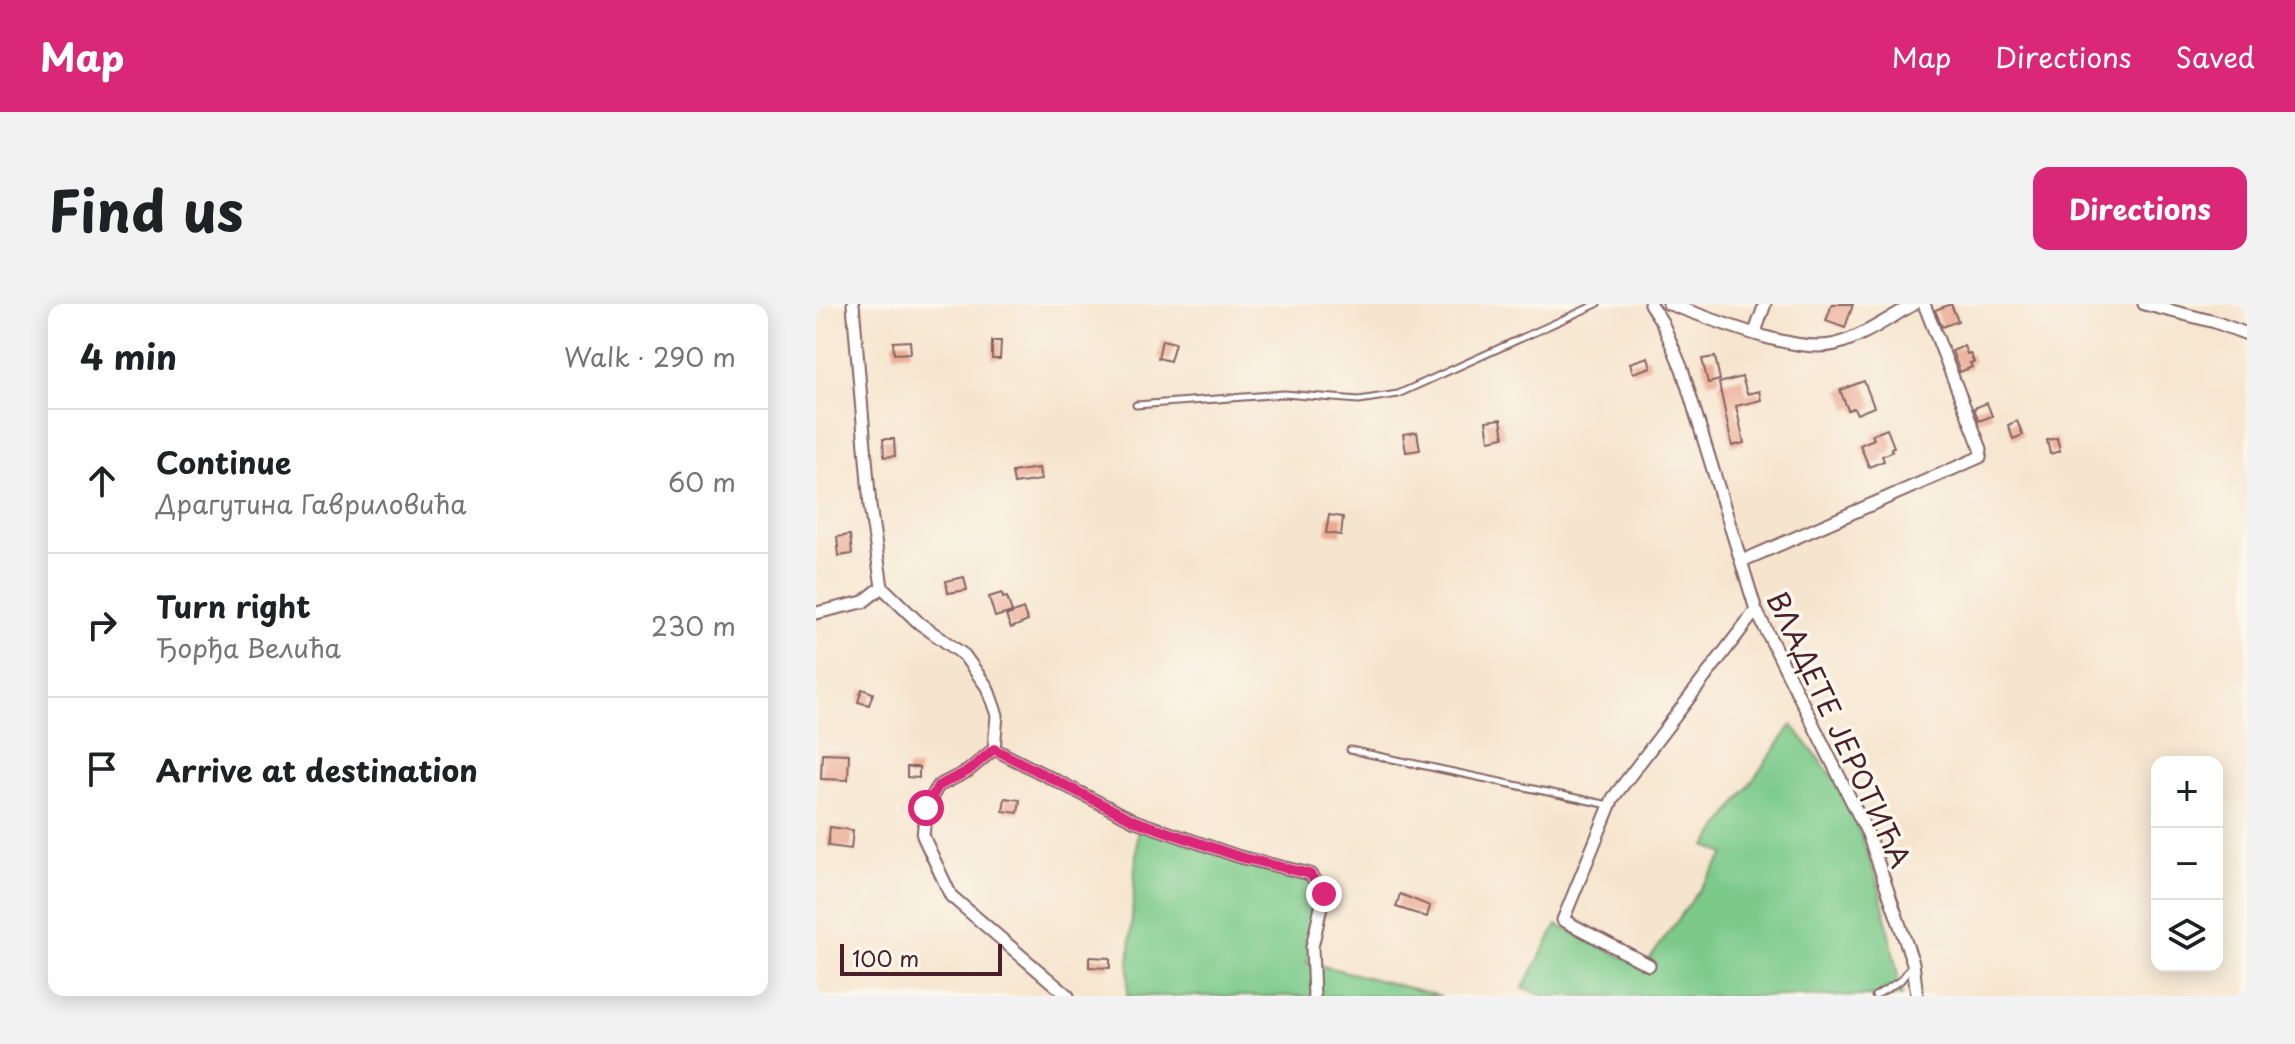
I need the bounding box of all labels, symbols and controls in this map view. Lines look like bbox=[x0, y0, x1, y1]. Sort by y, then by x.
text: Map bbox=[40, 28, 124, 85]
text: Map bbox=[1892, 35, 1951, 78]
text: Directions bbox=[1995, 35, 2132, 78]
text: Saved bbox=[2176, 35, 2255, 78]
text: Find us bbox=[48, 166, 244, 251]
button: Directions bbox=[2033, 167, 2247, 250]
text: 4 min bbox=[80, 330, 177, 382]
text: Walk · 290 m bbox=[564, 337, 736, 376]
text: Continue bbox=[156, 439, 291, 484]
icon: ahead bbox=[80, 459, 124, 503]
text: 60 m bbox=[668, 462, 736, 501]
text: Драгутина Гавриловића bbox=[156, 484, 467, 523]
text: Turn right bbox=[156, 583, 311, 628]
street label: ВЛАДЕТЕ ЈЕРОТИЋА bbox=[1757, 584, 1923, 874]
icon: right bbox=[80, 603, 124, 647]
text: 230 m bbox=[651, 606, 736, 645]
text: Ђорђа Велића bbox=[156, 628, 341, 667]
icon: arrive bbox=[80, 747, 124, 791]
text: Arrive at destination bbox=[156, 747, 478, 792]
map controls bbox=[2151, 756, 2223, 972]
button: + bbox=[2151, 756, 2223, 828]
route start bbox=[908, 790, 944, 826]
button: − bbox=[2151, 828, 2223, 900]
route end bbox=[1306, 876, 1342, 912]
button: layers bbox=[2151, 900, 2223, 972]
scale bar bbox=[840, 940, 1002, 976]
text: 100 m bbox=[852, 941, 919, 974]

